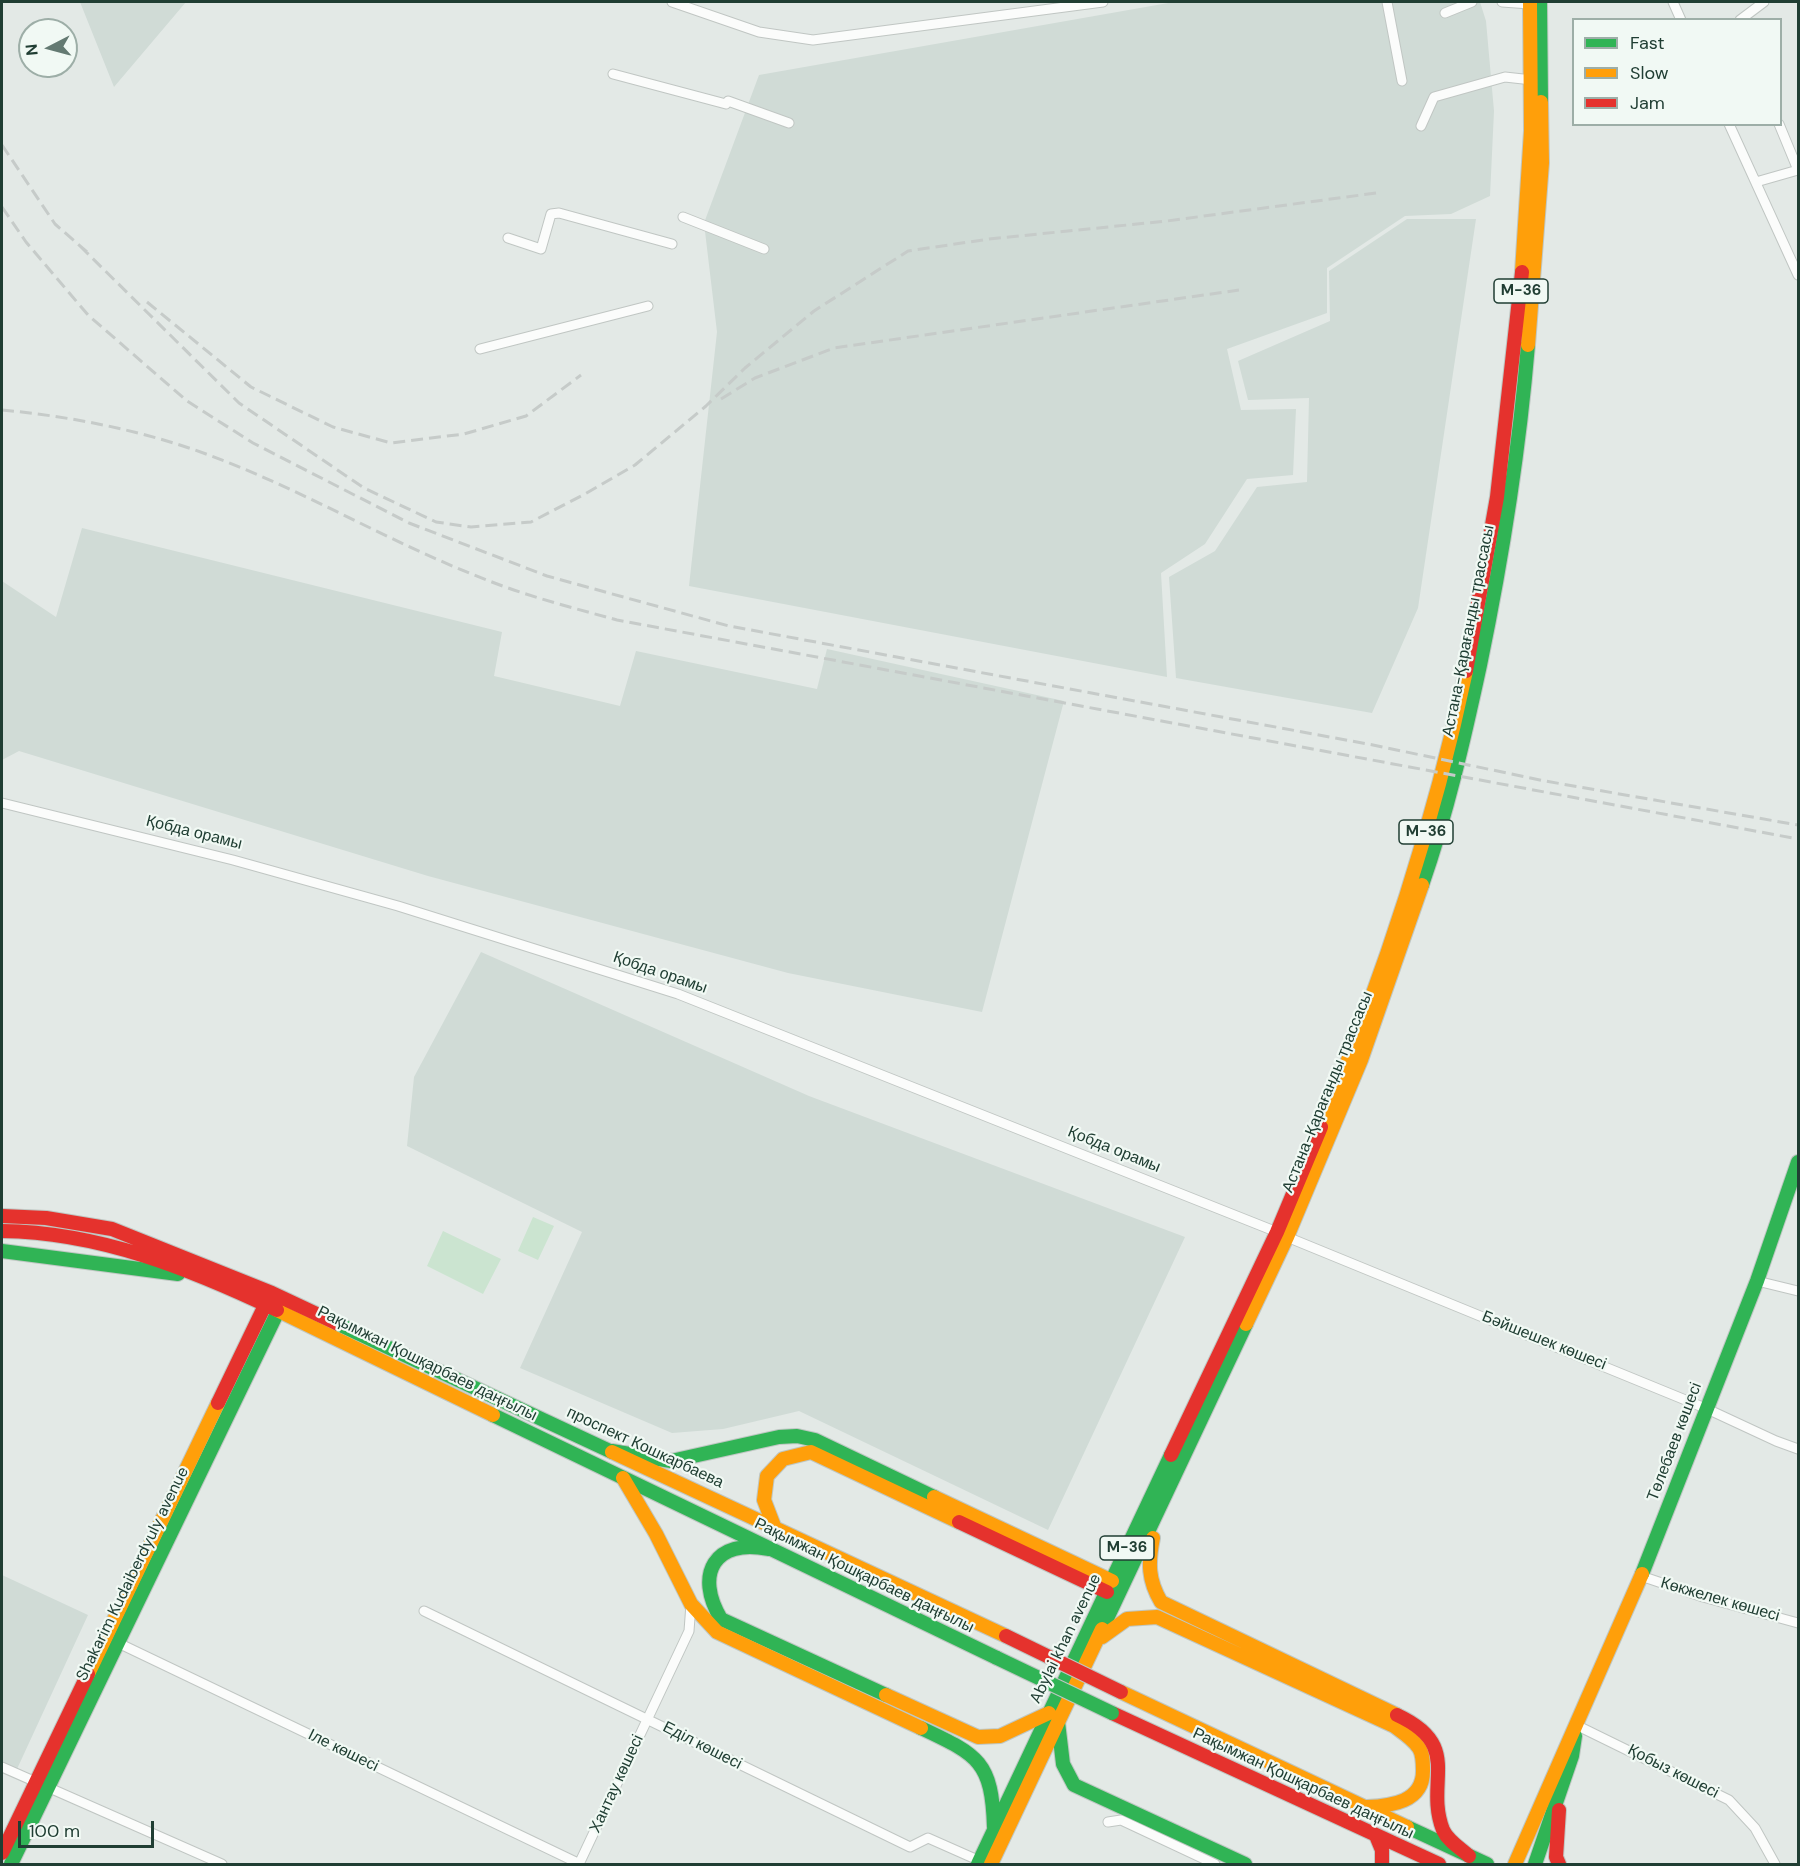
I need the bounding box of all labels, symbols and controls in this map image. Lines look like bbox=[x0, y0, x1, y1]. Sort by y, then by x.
north arrow bbox=[18, 18, 78, 78]
legend bbox=[1572, 18, 1782, 126]
text: Fast bbox=[1630, 31, 1665, 55]
text: N bbox=[21, 43, 43, 57]
text: Slow bbox=[1630, 61, 1669, 85]
text: Jam bbox=[1630, 91, 1665, 115]
road number: M-36 bbox=[1494, 279, 1548, 303]
street label: Астана-Қарағанды трассасы bbox=[1439, 523, 1499, 739]
street label: Қобда орамы bbox=[144, 812, 244, 854]
road number: M-36 bbox=[1399, 820, 1453, 844]
street label: Қобда орамы bbox=[610, 948, 710, 998]
street label: Астана-Қарағанды трассасы bbox=[1279, 989, 1377, 1195]
street label: Қобда орамы bbox=[1065, 1123, 1163, 1177]
street label: Рақымжан Қошқарбаев даңғылы bbox=[314, 1302, 540, 1426]
street label: Бәйшешек көшесі bbox=[1479, 1307, 1609, 1375]
street label: Төлебаев көшесі bbox=[1644, 1380, 1706, 1504]
street label: проспект Кошкарбаева bbox=[564, 1403, 726, 1493]
street label: Shakarim Kudaiberdyuly avenue bbox=[73, 1464, 193, 1684]
street label: Рақымжан Қошқарбаев даңғылы bbox=[751, 1514, 977, 1638]
road number: M-36 bbox=[1100, 1536, 1154, 1560]
street label: Abylai khan avenue bbox=[1026, 1571, 1106, 1707]
street label: Көкжелек көшесі bbox=[1658, 1574, 1782, 1626]
street label: Еділ көшесі bbox=[659, 1718, 745, 1774]
street label: Рақымжан Қошқарбаев даңғылы bbox=[1189, 1724, 1417, 1844]
street label: Іле көшесі bbox=[305, 1726, 381, 1776]
street label: Хантау көшесі bbox=[586, 1732, 648, 1836]
street label: Қобыз көшесі bbox=[1624, 1741, 1722, 1803]
scale bar bbox=[21, 1809, 158, 1847]
text: 100 m bbox=[29, 1819, 80, 1843]

